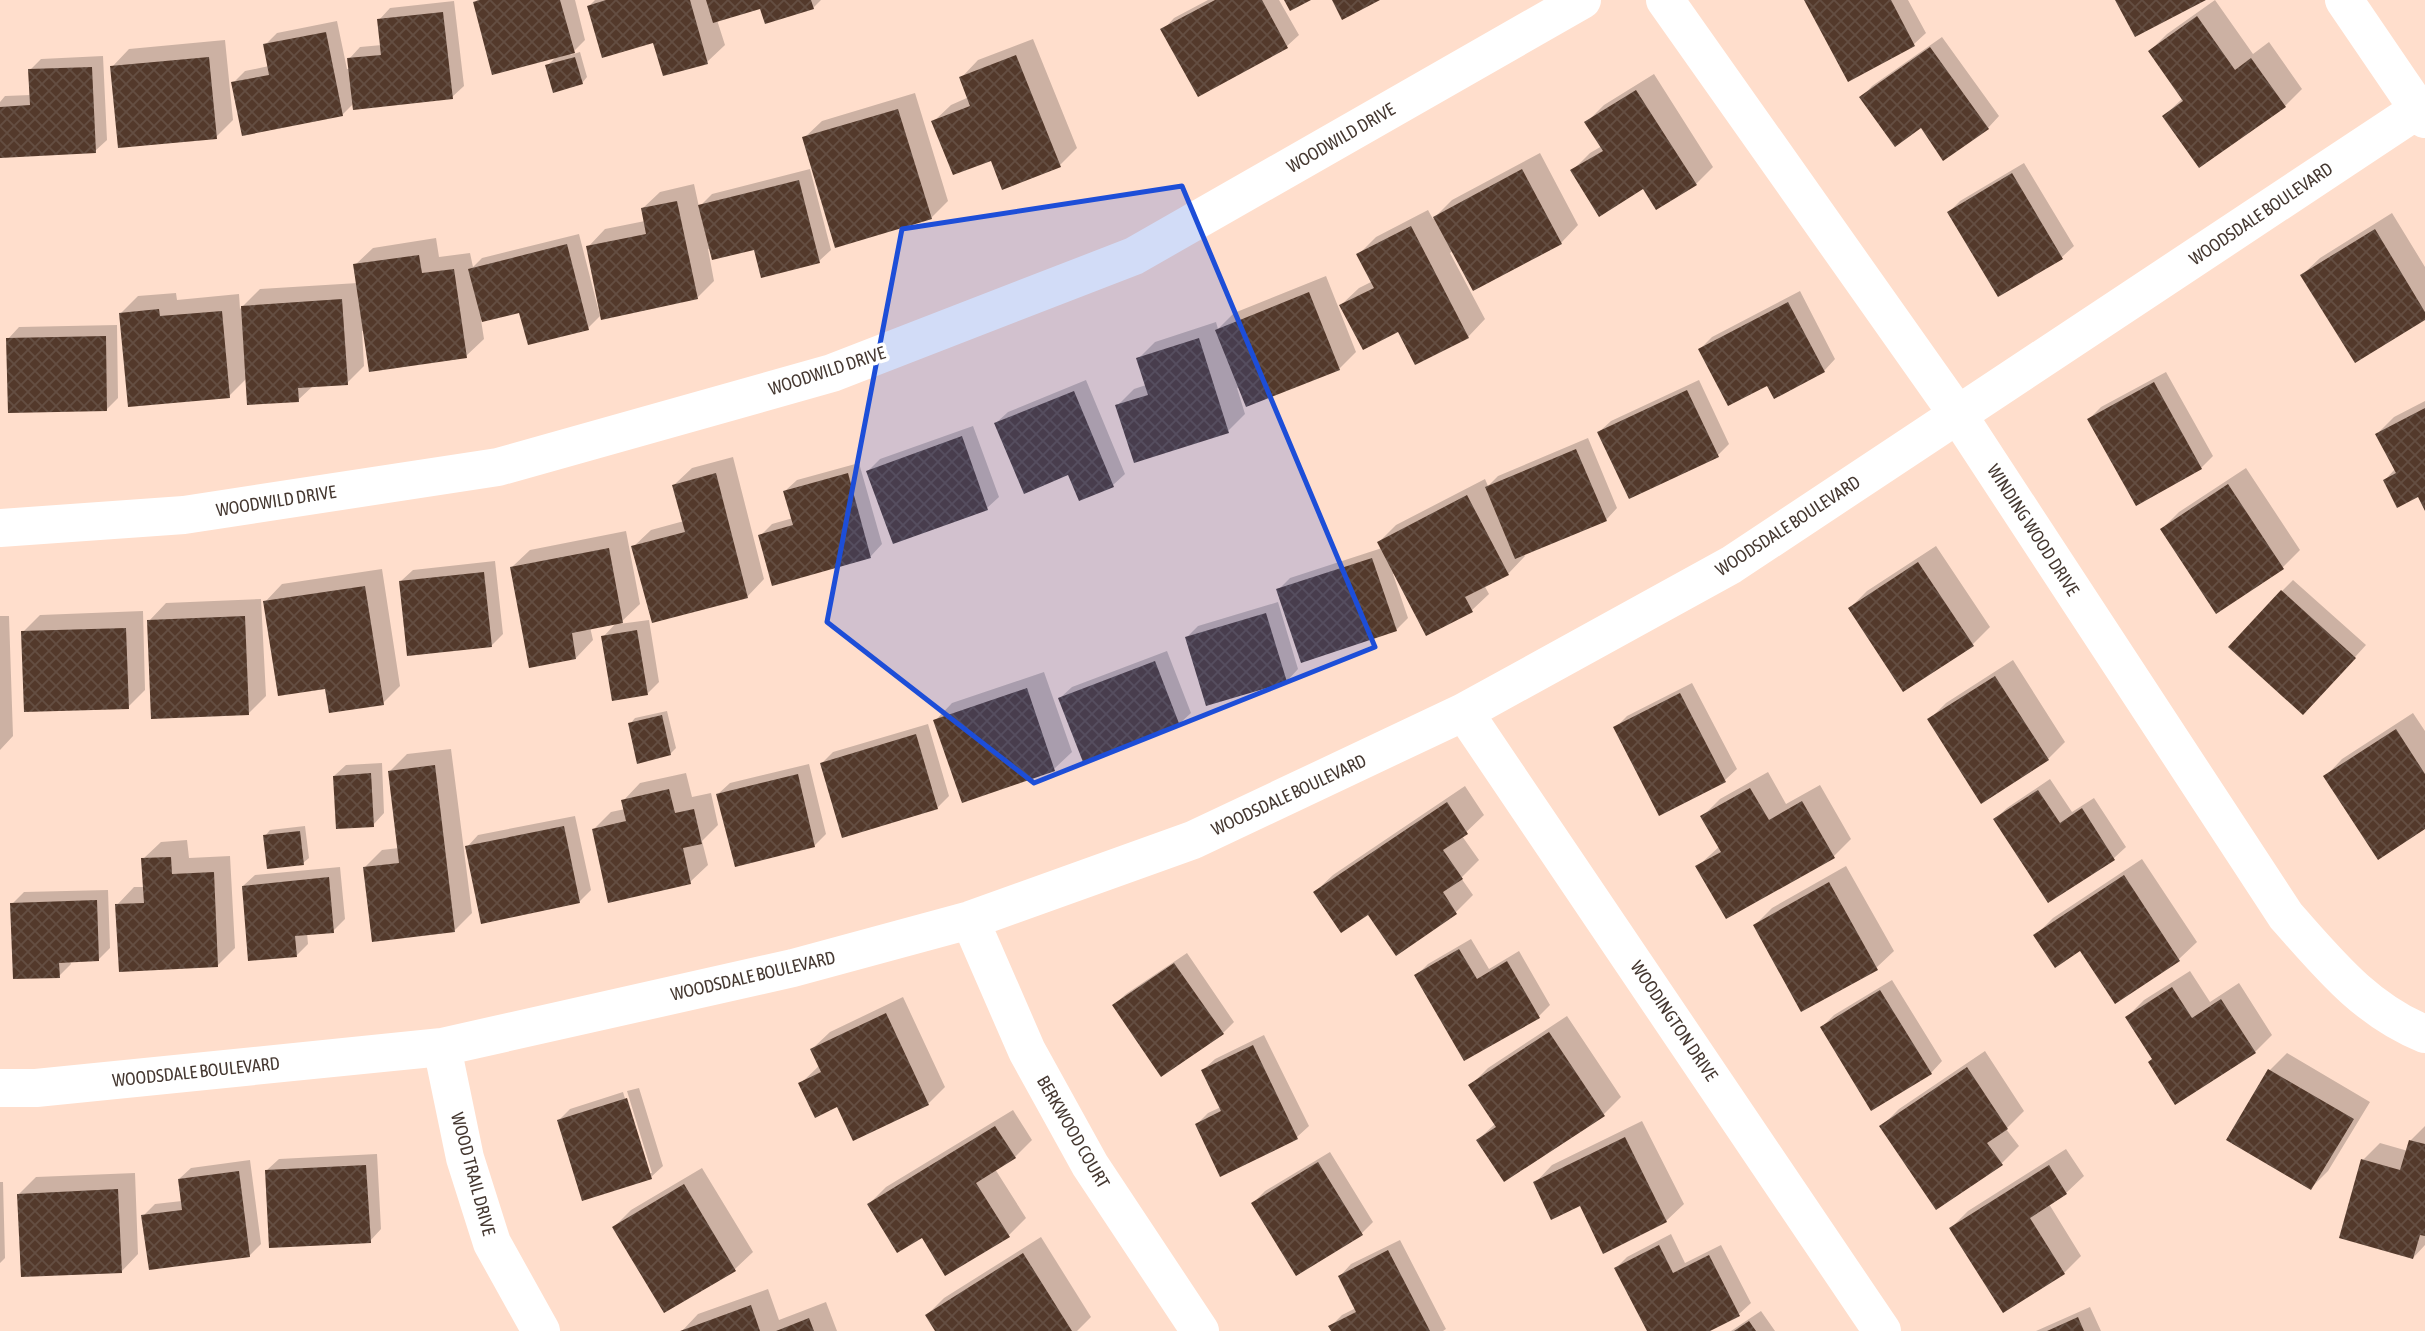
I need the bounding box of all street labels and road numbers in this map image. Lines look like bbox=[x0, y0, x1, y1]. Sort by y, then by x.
street label: WOODWILD DRIVE bbox=[1283, 98, 1399, 177]
street label: WOODSDALE BOULEVARD bbox=[2185, 158, 2336, 269]
street label: WOODWILD DRIVE bbox=[766, 342, 888, 399]
street label: WINDING WOOD DRIVE bbox=[1983, 460, 2084, 600]
street label: WOODSDALE BOULEVARD bbox=[1711, 471, 1864, 580]
street label: WOODWILD DRIVE bbox=[214, 481, 338, 520]
street label: WOODSDALE BOULEVARD bbox=[1208, 749, 1369, 840]
street label: WOODSDALE BOULEVARD bbox=[669, 946, 837, 1005]
street label: WOODINGTON DRIVE bbox=[1627, 957, 1722, 1085]
street label: WOODSDALE BOULEVARD bbox=[111, 1052, 281, 1091]
street label: BERKWOOD COURT bbox=[1033, 1072, 1114, 1192]
street label: WOOD TRAIL DRIVE bbox=[447, 1110, 500, 1238]

